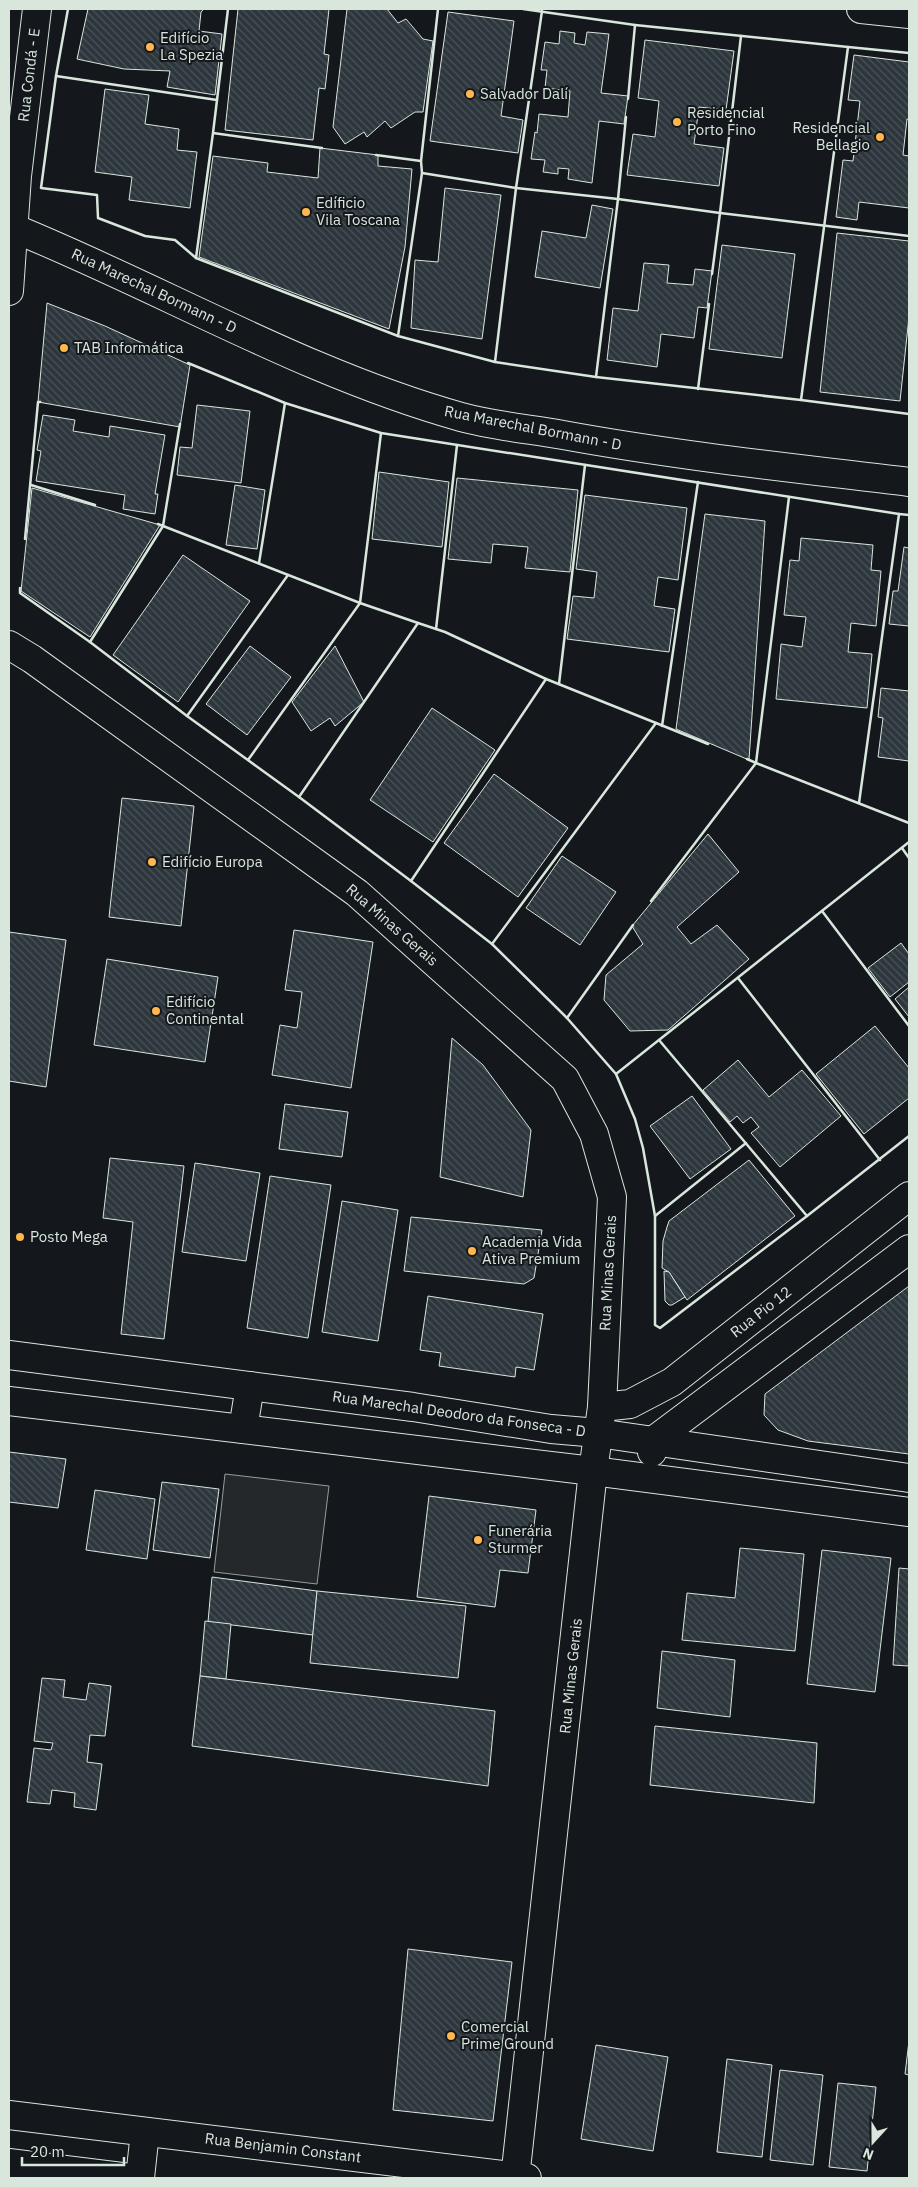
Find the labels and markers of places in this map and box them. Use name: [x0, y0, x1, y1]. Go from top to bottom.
place label: Edifício La Spezia: [160, 28, 223, 64]
marker: Edifício La Spezia: [144, 41, 156, 53]
place label: Salvador Dalí: [480, 84, 568, 103]
marker: Salvador Dalí: [464, 88, 476, 100]
place label: Residencial Porto Fino: [687, 103, 765, 139]
marker: Residencial Porto Fino: [671, 116, 683, 128]
place label: Residencial Bellagio: [792, 118, 870, 154]
marker: Residencial Bellagio: [874, 131, 886, 143]
place label: Edíficio Vila Toscana: [316, 193, 400, 229]
marker: Edíficio Vila Toscana: [300, 206, 312, 218]
place label: TAB Informática: [74, 338, 183, 357]
marker: TAB Informática: [58, 342, 70, 354]
place label: Edifício Europa: [162, 852, 263, 871]
marker: Edifício Europa: [146, 856, 158, 868]
place label: Edifício Continental: [166, 992, 244, 1028]
marker: Edifício Continental: [150, 1005, 162, 1017]
place label: Posto Mega: [30, 1227, 108, 1246]
marker: Posto Mega: [14, 1231, 26, 1243]
place label: Academia Vida Ativa Premium: [482, 1232, 582, 1268]
marker: Academia Vida Ativa Premium: [466, 1245, 478, 1257]
place label: Funerária Sturmer: [488, 1521, 552, 1557]
marker: Funerária Sturmer: [472, 1534, 484, 1546]
place label: Comercial Prime Ground: [461, 2017, 554, 2053]
marker: Comercial Prime Ground: [445, 2030, 457, 2042]

